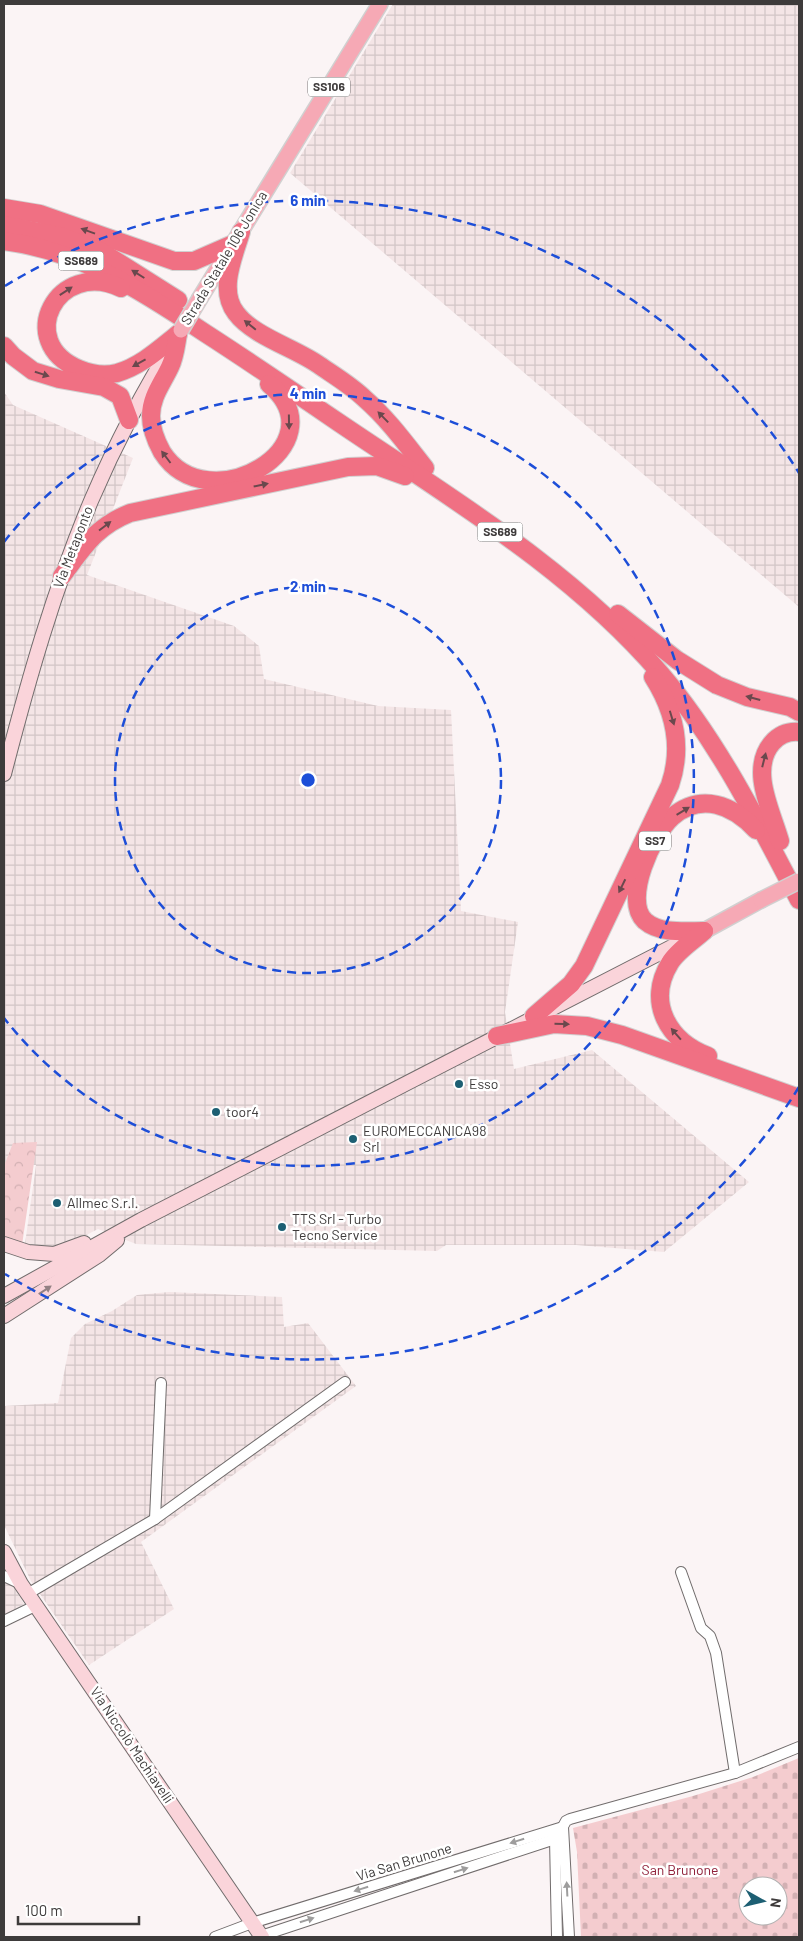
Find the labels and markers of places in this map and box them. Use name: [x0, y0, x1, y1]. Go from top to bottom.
centre of rings: [299, 771, 317, 789]
place label: Esso: [469, 1075, 498, 1092]
marker: Esso: [453, 1078, 465, 1090]
place label: toor4: [226, 1103, 259, 1120]
marker: toor4: [210, 1106, 222, 1118]
place label: EUROMECCANICA98 Srl: [363, 1122, 486, 1155]
marker: EUROMECCANICA98 Srl: [347, 1133, 359, 1145]
place label: Allmec S.r.l.: [67, 1194, 138, 1211]
marker: Allmec S.r.l.: [51, 1197, 63, 1209]
place label: TTS Srl - Turbo Tecno Service: [292, 1210, 382, 1243]
marker: TTS Srl - Turbo Tecno Service: [276, 1221, 288, 1233]

